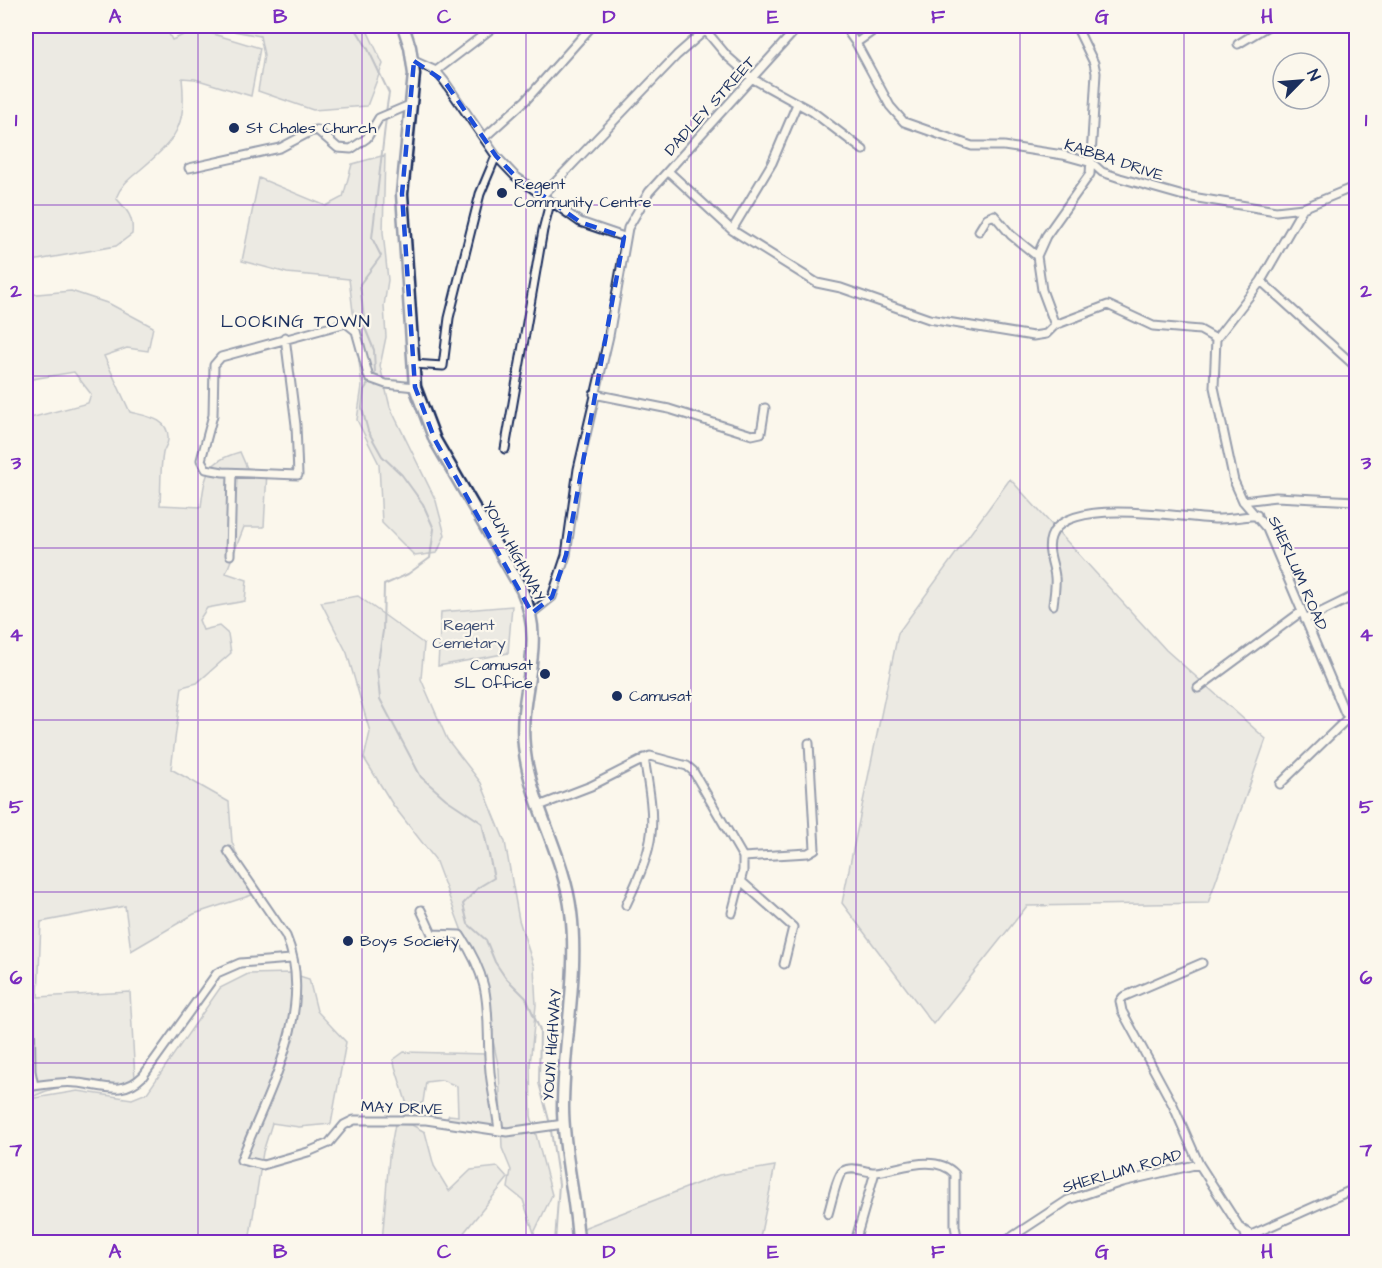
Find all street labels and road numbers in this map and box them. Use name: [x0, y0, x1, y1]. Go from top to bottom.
street label: DADLEY STREET: [659, 51, 761, 161]
street label: KABBA DRIVE: [1062, 134, 1167, 187]
street label: YOUYI HIGHWAY: [477, 497, 551, 606]
street label: SHERLUM ROAD: [1263, 512, 1333, 634]
street label: YOUYI HIGHWAY: [537, 988, 567, 1102]
street label: MAY DRIVE: [361, 1096, 444, 1120]
street label: SHERLUM ROAD: [1060, 1143, 1184, 1199]

